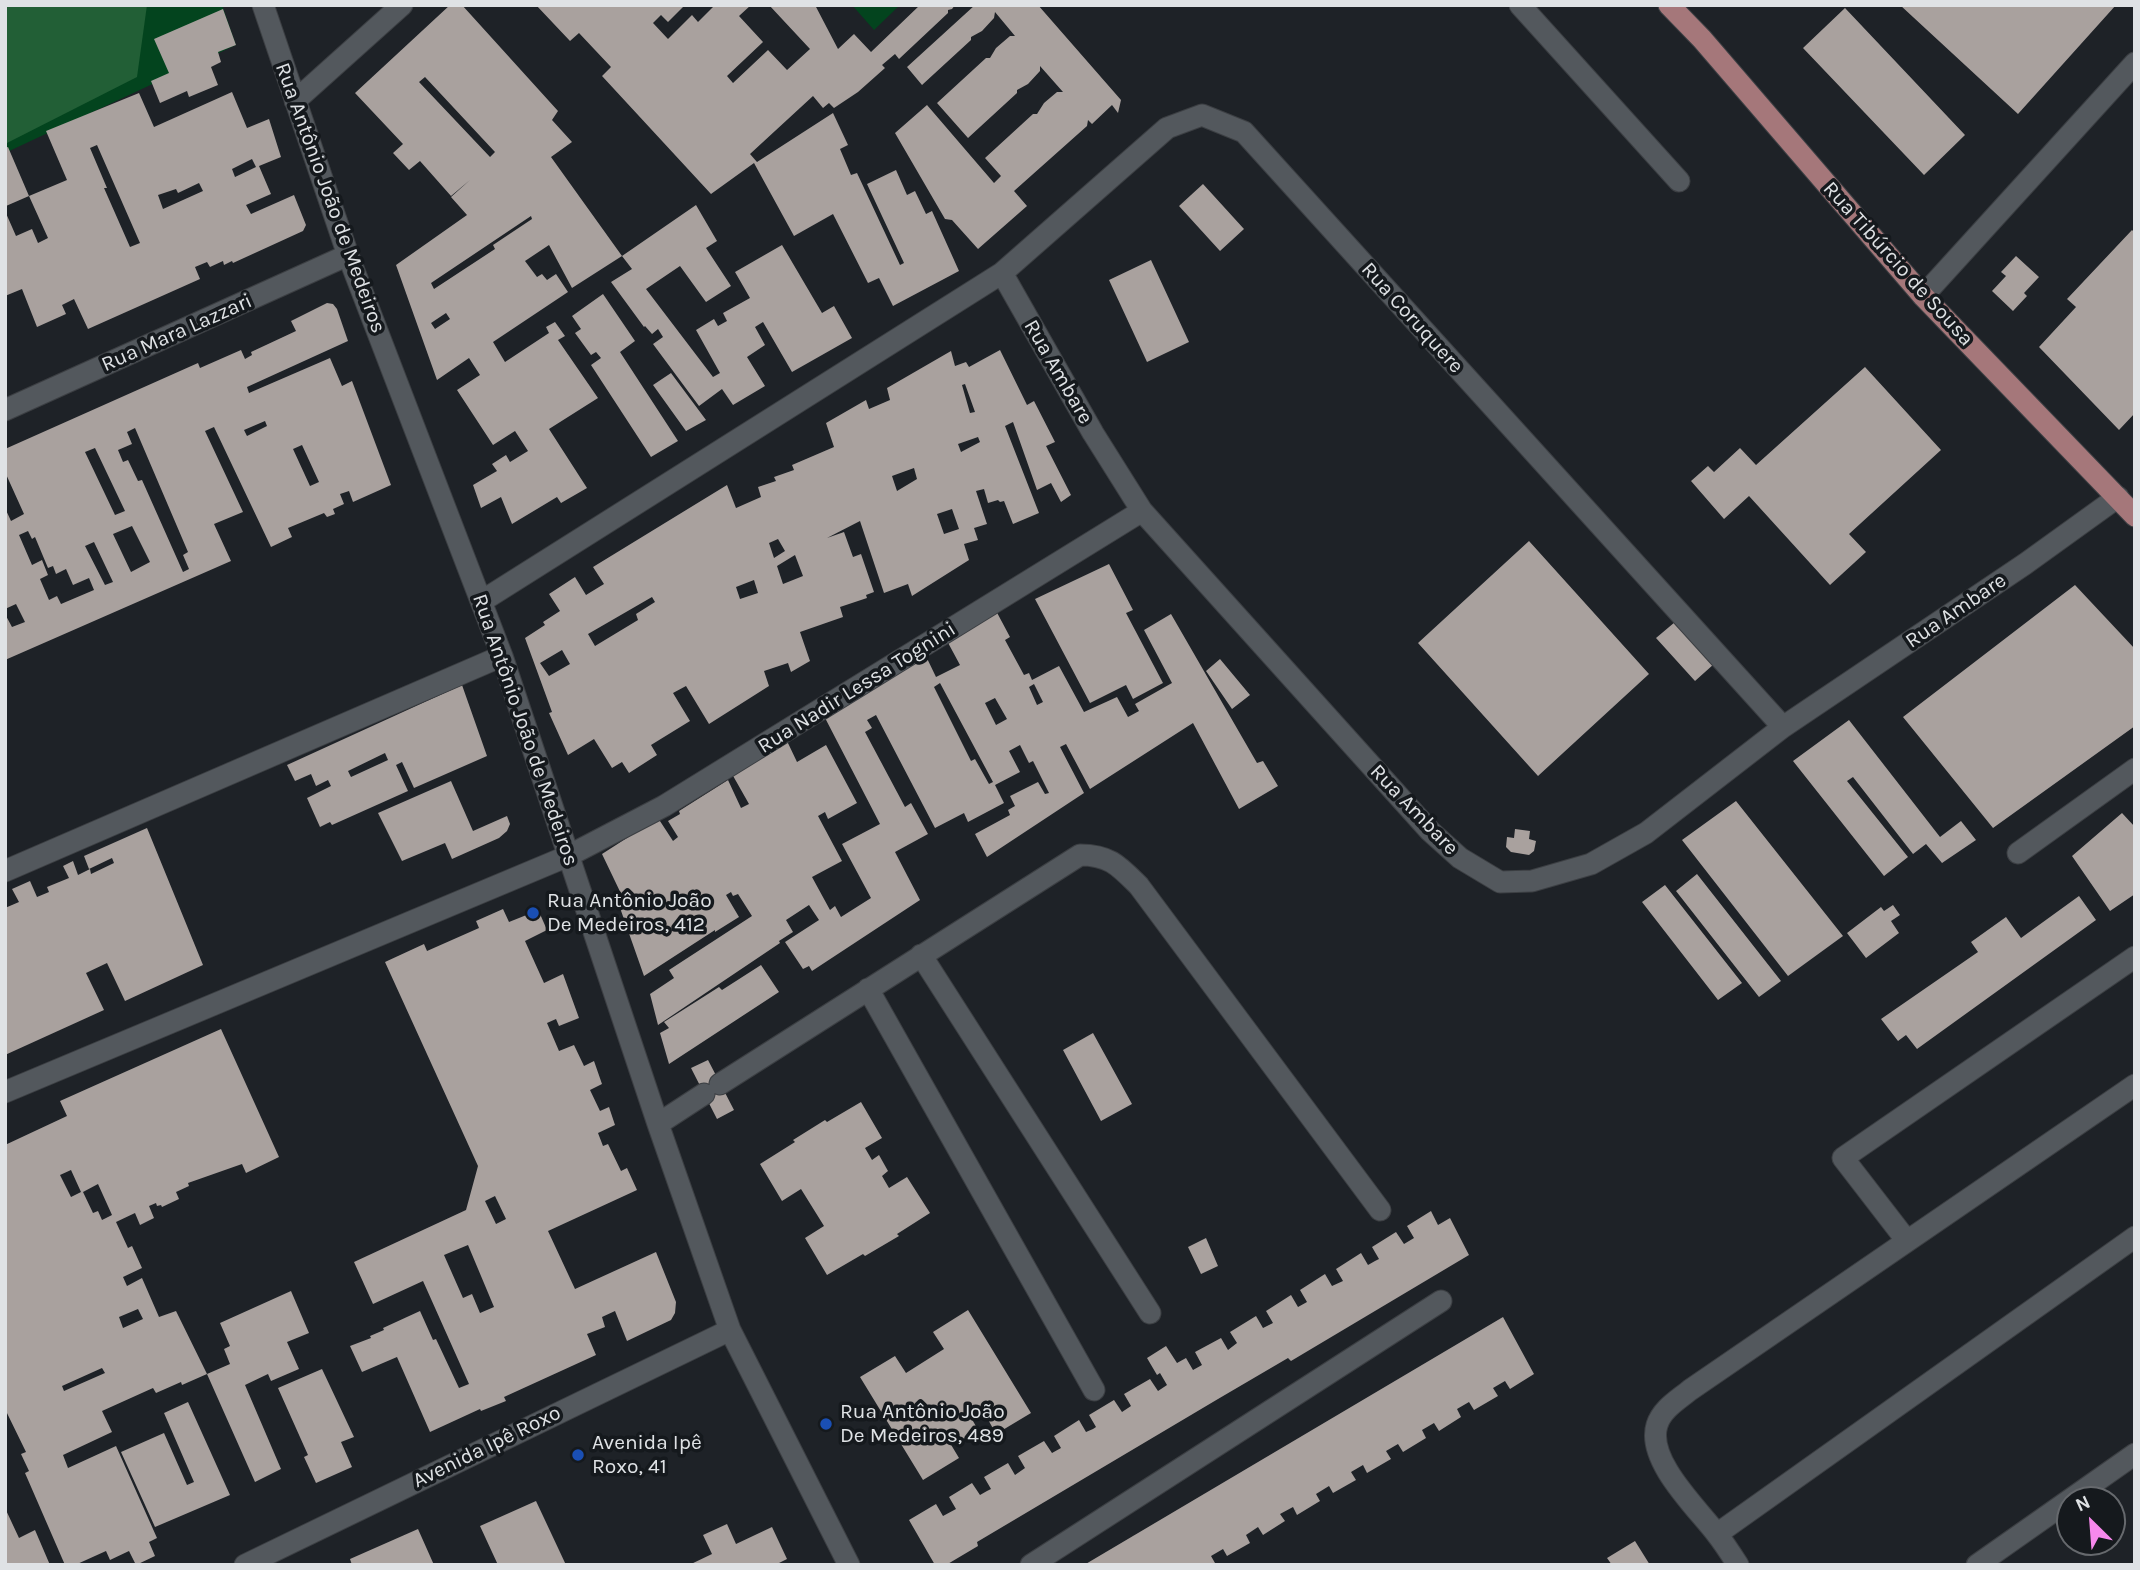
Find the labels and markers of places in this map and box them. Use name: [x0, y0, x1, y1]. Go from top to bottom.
place label: Rua Antônio João De Medeiros, 412: [547, 888, 712, 938]
marker: Rua Antônio João De Medeiros, 412: [525, 905, 541, 921]
place label: Rua Antônio João De Medeiros, 489: [840, 1399, 1005, 1449]
marker: Rua Antônio João De Medeiros, 489: [818, 1416, 834, 1432]
place label: Avenida Ipê Roxo, 41: [592, 1430, 702, 1480]
marker: Avenida Ipê Roxo, 41: [570, 1447, 586, 1463]

